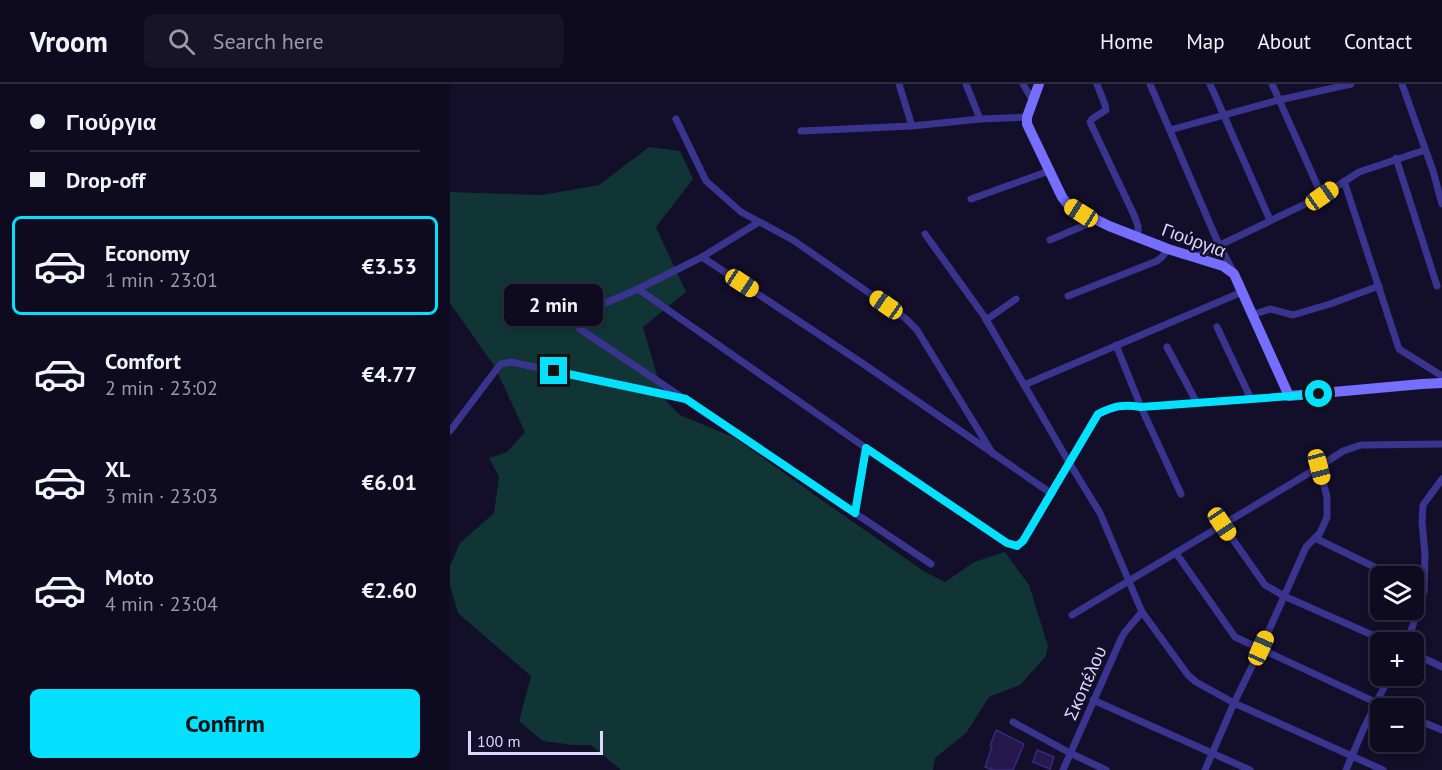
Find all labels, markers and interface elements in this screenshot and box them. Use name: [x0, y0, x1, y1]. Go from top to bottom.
search box: [144, 14, 564, 68]
text: Vroom: [30, 23, 108, 60]
icon: search: [165, 25, 198, 58]
text: Search here: [213, 27, 324, 55]
text: Home: [1100, 28, 1153, 55]
text: Map: [1186, 28, 1225, 55]
text: About: [1258, 28, 1311, 55]
text: Contact: [1344, 28, 1412, 55]
text: Γιούργια: [66, 108, 156, 136]
text: Drop-off: [66, 166, 145, 194]
car: [1302, 178, 1342, 214]
car: [1061, 196, 1101, 230]
street label: Γιούργια: [1159, 218, 1229, 262]
icon: car: [33, 239, 87, 293]
text: Economy: [105, 239, 189, 267]
text: €3.53: [362, 252, 417, 280]
car: [722, 266, 762, 300]
text: 1 min · 23:01: [105, 267, 218, 293]
callout: 2 min: [504, 284, 604, 326]
car: [866, 287, 906, 323]
text: 2 min: [529, 292, 578, 318]
icon: car: [33, 347, 87, 401]
text: Comfort: [105, 347, 181, 375]
route end: [540, 357, 567, 384]
text: €4.77: [362, 360, 417, 388]
text: 2 min · 23:02: [105, 375, 218, 401]
route start: [1305, 380, 1332, 407]
car: [1306, 447, 1332, 487]
icon: car: [33, 455, 87, 509]
text: XL: [105, 455, 130, 483]
text: €6.01: [362, 468, 417, 496]
text: 3 min · 23:03: [105, 483, 218, 509]
car: [1204, 504, 1240, 544]
icon: car: [33, 563, 87, 617]
text: Moto: [105, 563, 154, 591]
map controls: [1370, 566, 1424, 752]
button: layers: [1370, 566, 1424, 620]
text: €2.60: [362, 576, 417, 604]
text: 4 min · 23:04: [105, 591, 218, 617]
car: [1245, 628, 1277, 668]
button: +: [1370, 632, 1424, 686]
street label: Σκοπέλου: [1059, 642, 1111, 724]
button: Confirm: [30, 689, 420, 758]
button: −: [1370, 698, 1424, 752]
scale bar: [468, 728, 603, 756]
text: 100 m: [477, 731, 520, 751]

